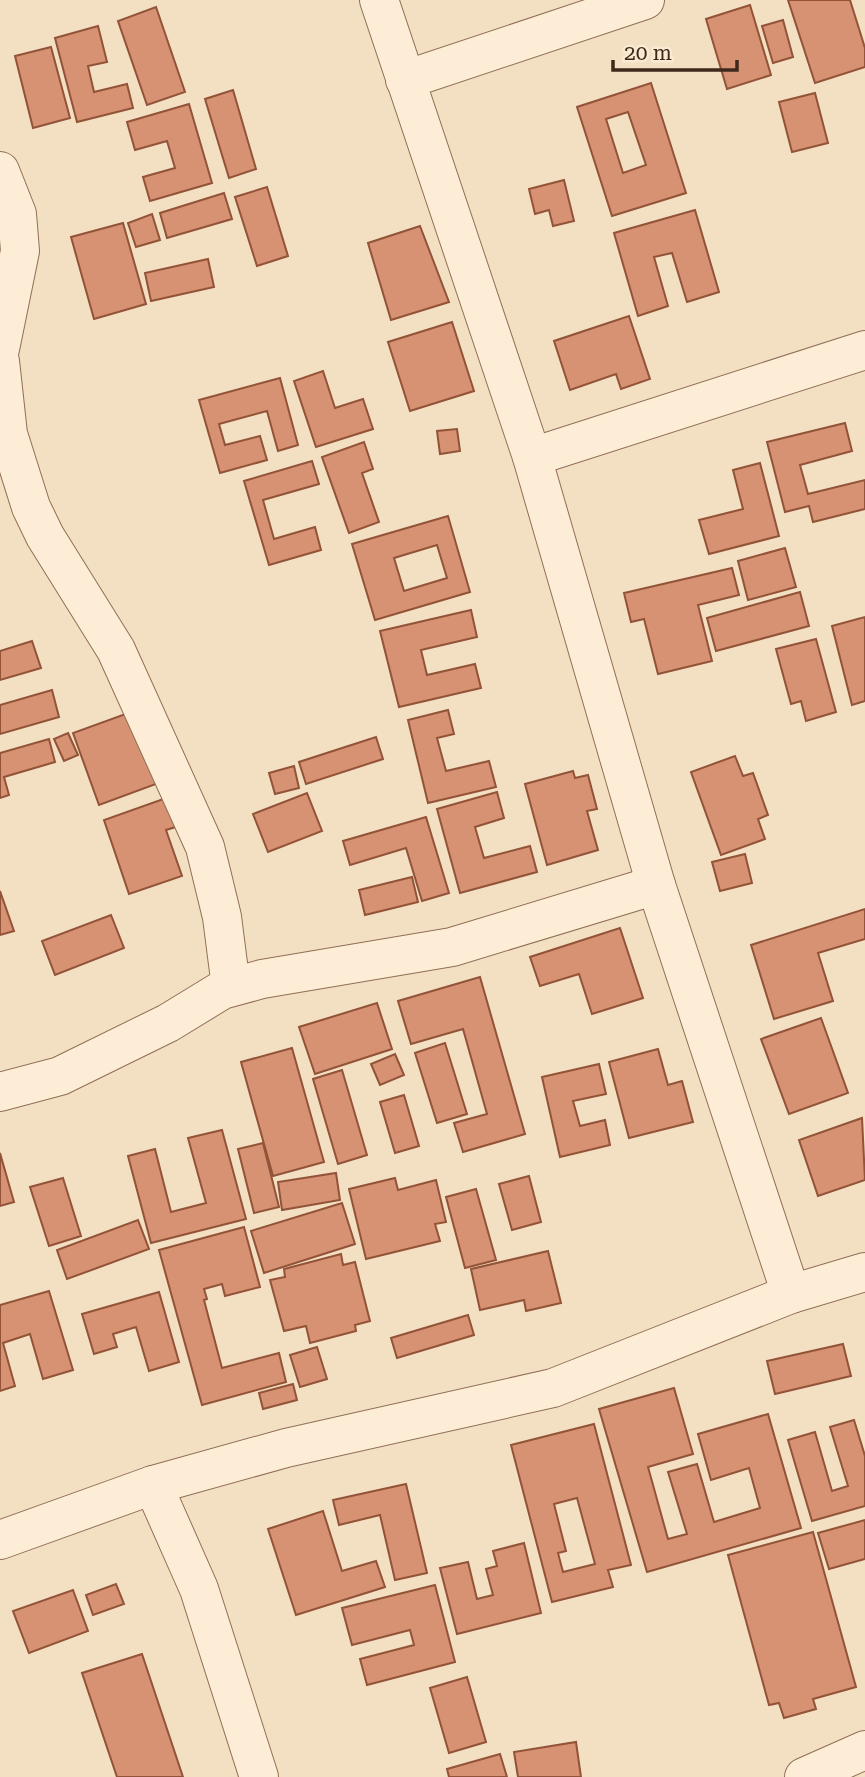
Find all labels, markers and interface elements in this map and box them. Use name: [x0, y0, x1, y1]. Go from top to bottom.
scale bar: [613, 28, 737, 72]
text: 20 m: [624, 41, 672, 65]

